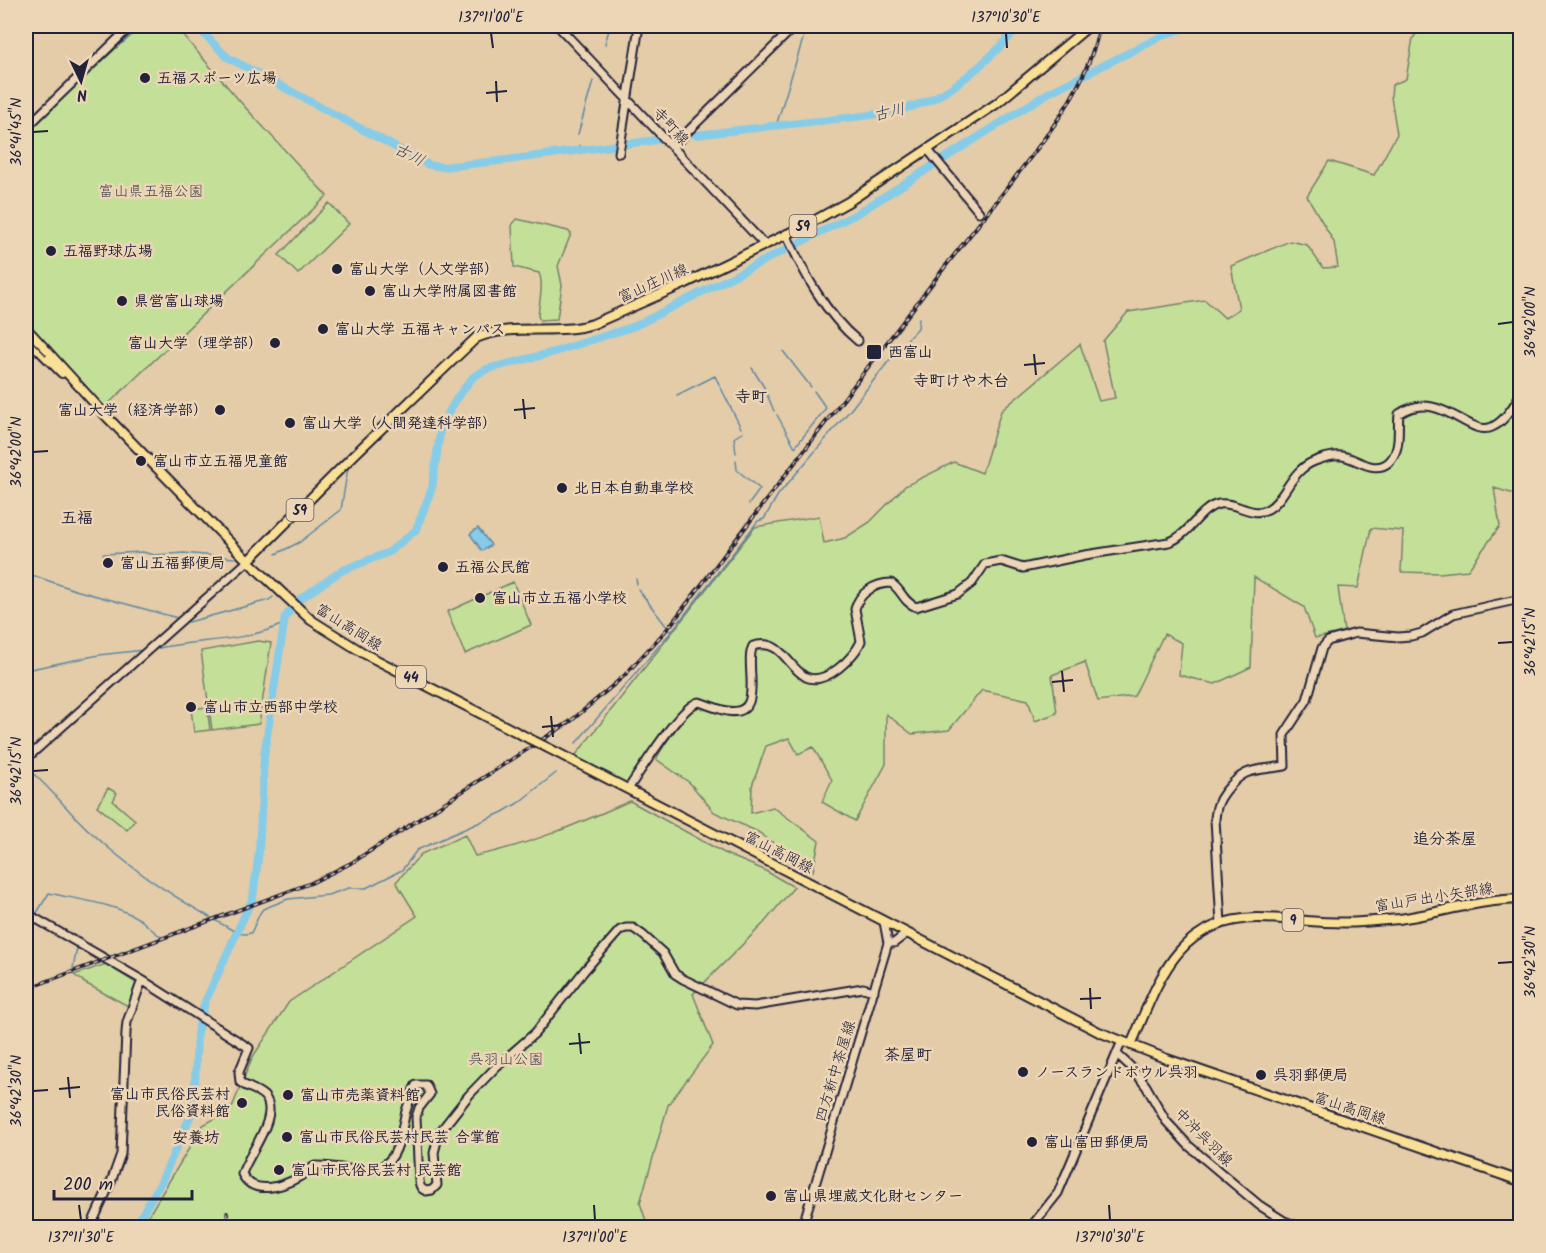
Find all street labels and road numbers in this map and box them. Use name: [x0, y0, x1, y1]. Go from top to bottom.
street label: 寺町線: [646, 102, 694, 151]
road number: 59: [790, 215, 816, 237]
street label: 富山庄川線: [614, 258, 693, 310]
road number: 59: [286, 499, 314, 521]
street label: 富山高岡線: [310, 598, 387, 658]
road number: 44: [396, 666, 426, 688]
street label: 富山高岡線: [740, 825, 817, 881]
street label: 富山戸出小矢部線: [1373, 877, 1495, 919]
road number: 9: [1282, 909, 1304, 931]
street label: 四方新中茶屋線: [809, 1018, 863, 1125]
street label: 富山高岡線: [1310, 1086, 1389, 1132]
street label: 中沖呉羽線: [1168, 1103, 1238, 1173]

